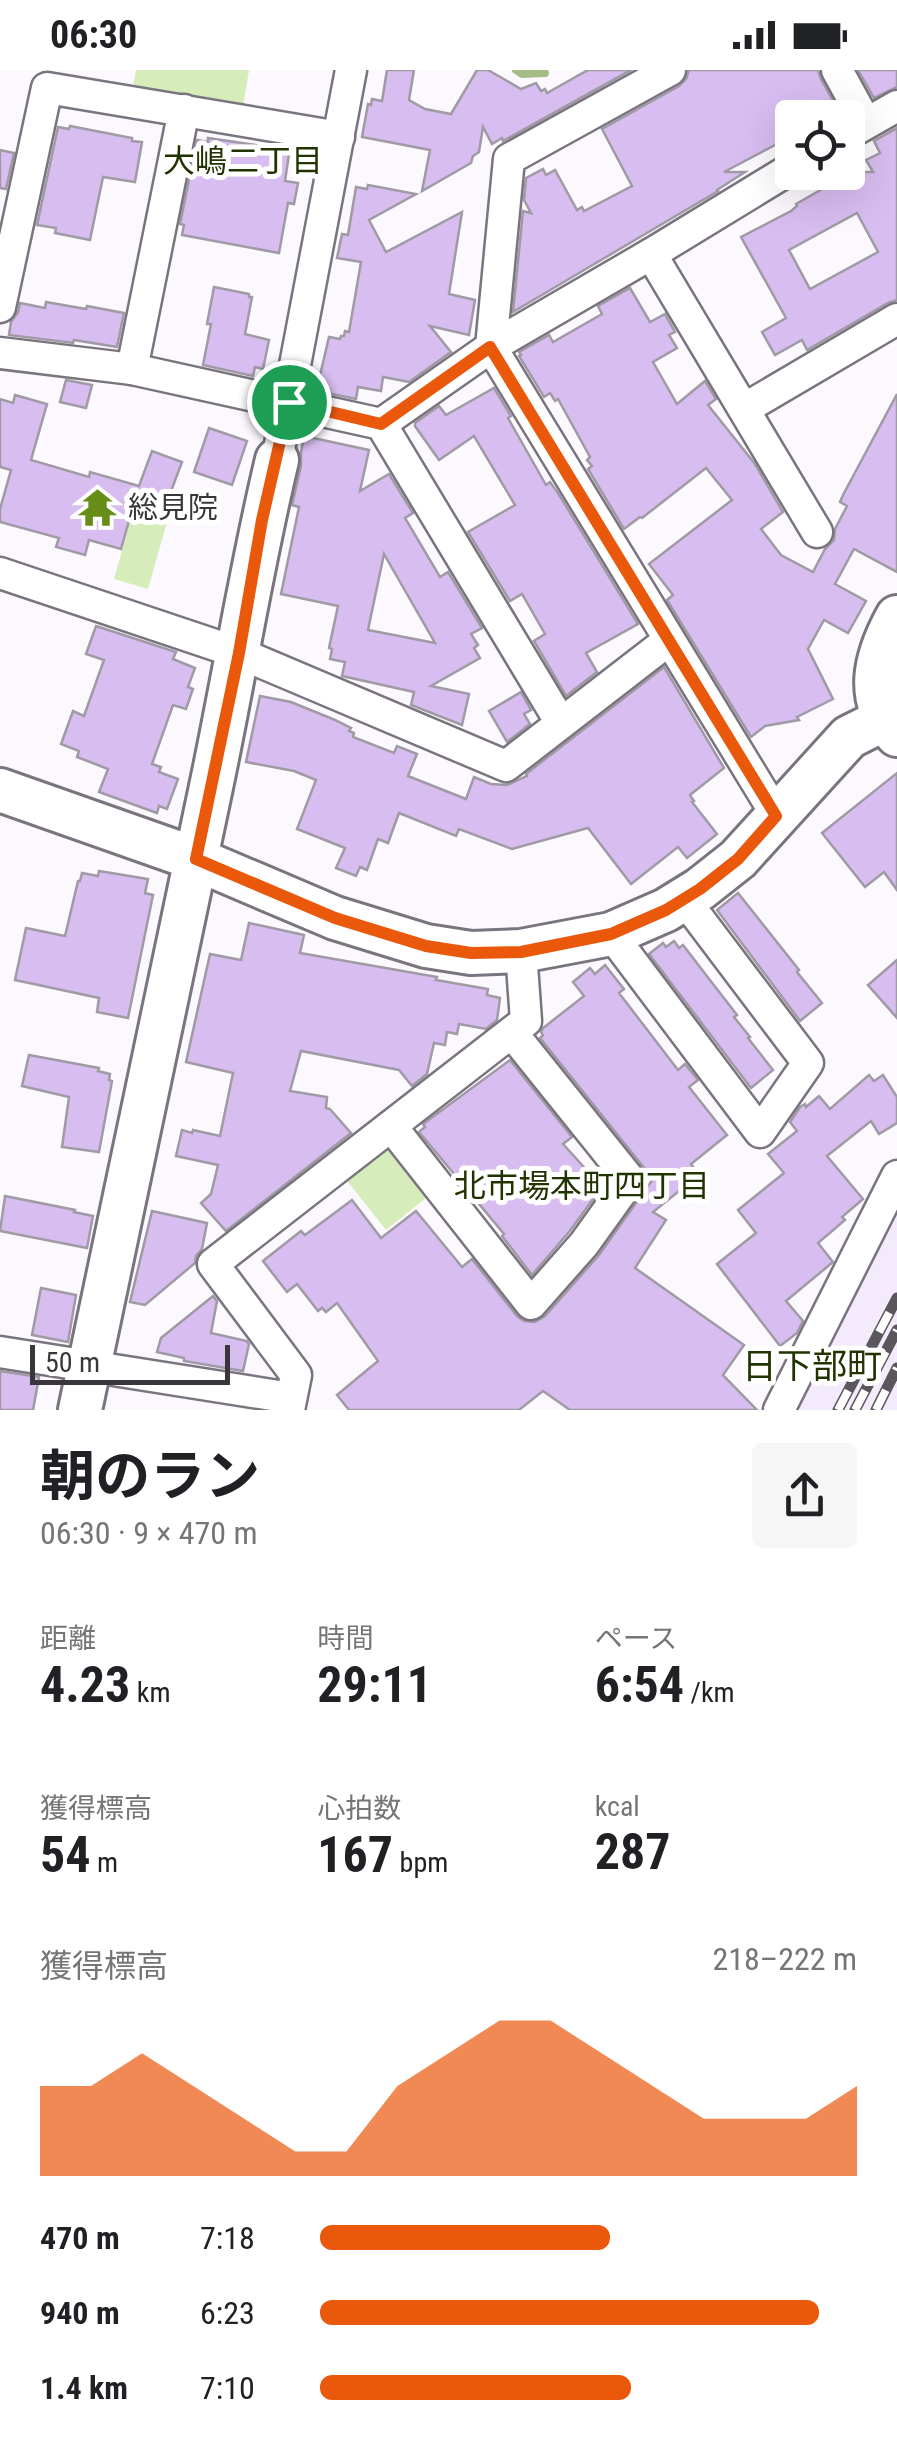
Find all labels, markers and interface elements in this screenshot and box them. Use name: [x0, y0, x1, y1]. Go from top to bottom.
text: 06:30: [50, 13, 137, 57]
map controls: [775, 100, 865, 190]
button: locate: [775, 100, 865, 190]
district label: 大嶋二丁目: [163, 142, 323, 180]
pin: [247, 360, 332, 445]
icon: arrive: [262, 375, 317, 430]
temple icon: 総見院: [77, 487, 119, 529]
place label: 総見院: [128, 490, 218, 525]
district label: 北市場本町四丁目: [454, 1167, 710, 1205]
scale bar: [30, 1340, 230, 1384]
text: 50 m: [45, 1346, 100, 1379]
district label: 日下部町: [742, 1346, 882, 1387]
button: share: [752, 1443, 857, 1548]
text: 朝のラン: [40, 1444, 260, 1508]
text: 06:30 · 9 × 470 m: [40, 1514, 258, 1552]
text: 距離: [40, 1622, 96, 1655]
text: 時間: [317, 1622, 373, 1655]
text: ペース: [595, 1622, 677, 1655]
text: 4.23: [40, 1656, 130, 1714]
text: 29:11: [317, 1656, 432, 1714]
text: 6:54: [595, 1656, 684, 1714]
text: km: [130, 1676, 170, 1709]
text: /km: [684, 1676, 735, 1709]
text: kcal: [595, 1790, 640, 1823]
text: 獲得標高: [40, 1792, 152, 1825]
text: 心拍数: [317, 1792, 401, 1825]
text: 287: [595, 1823, 670, 1881]
text: 54: [40, 1826, 91, 1884]
text: 167: [317, 1826, 393, 1884]
text: m: [91, 1846, 118, 1879]
text: bpm: [393, 1846, 448, 1879]
text: 218–222 m: [712, 1940, 857, 1978]
text: 獲得標高: [40, 1947, 168, 1985]
text: 470 m: [40, 2219, 120, 2257]
text: 7:18: [200, 2219, 255, 2257]
text: 940 m: [40, 2294, 120, 2332]
text: 6:23: [200, 2294, 255, 2332]
text: 1.4 km: [40, 2369, 128, 2407]
text: 7:10: [200, 2369, 255, 2407]

